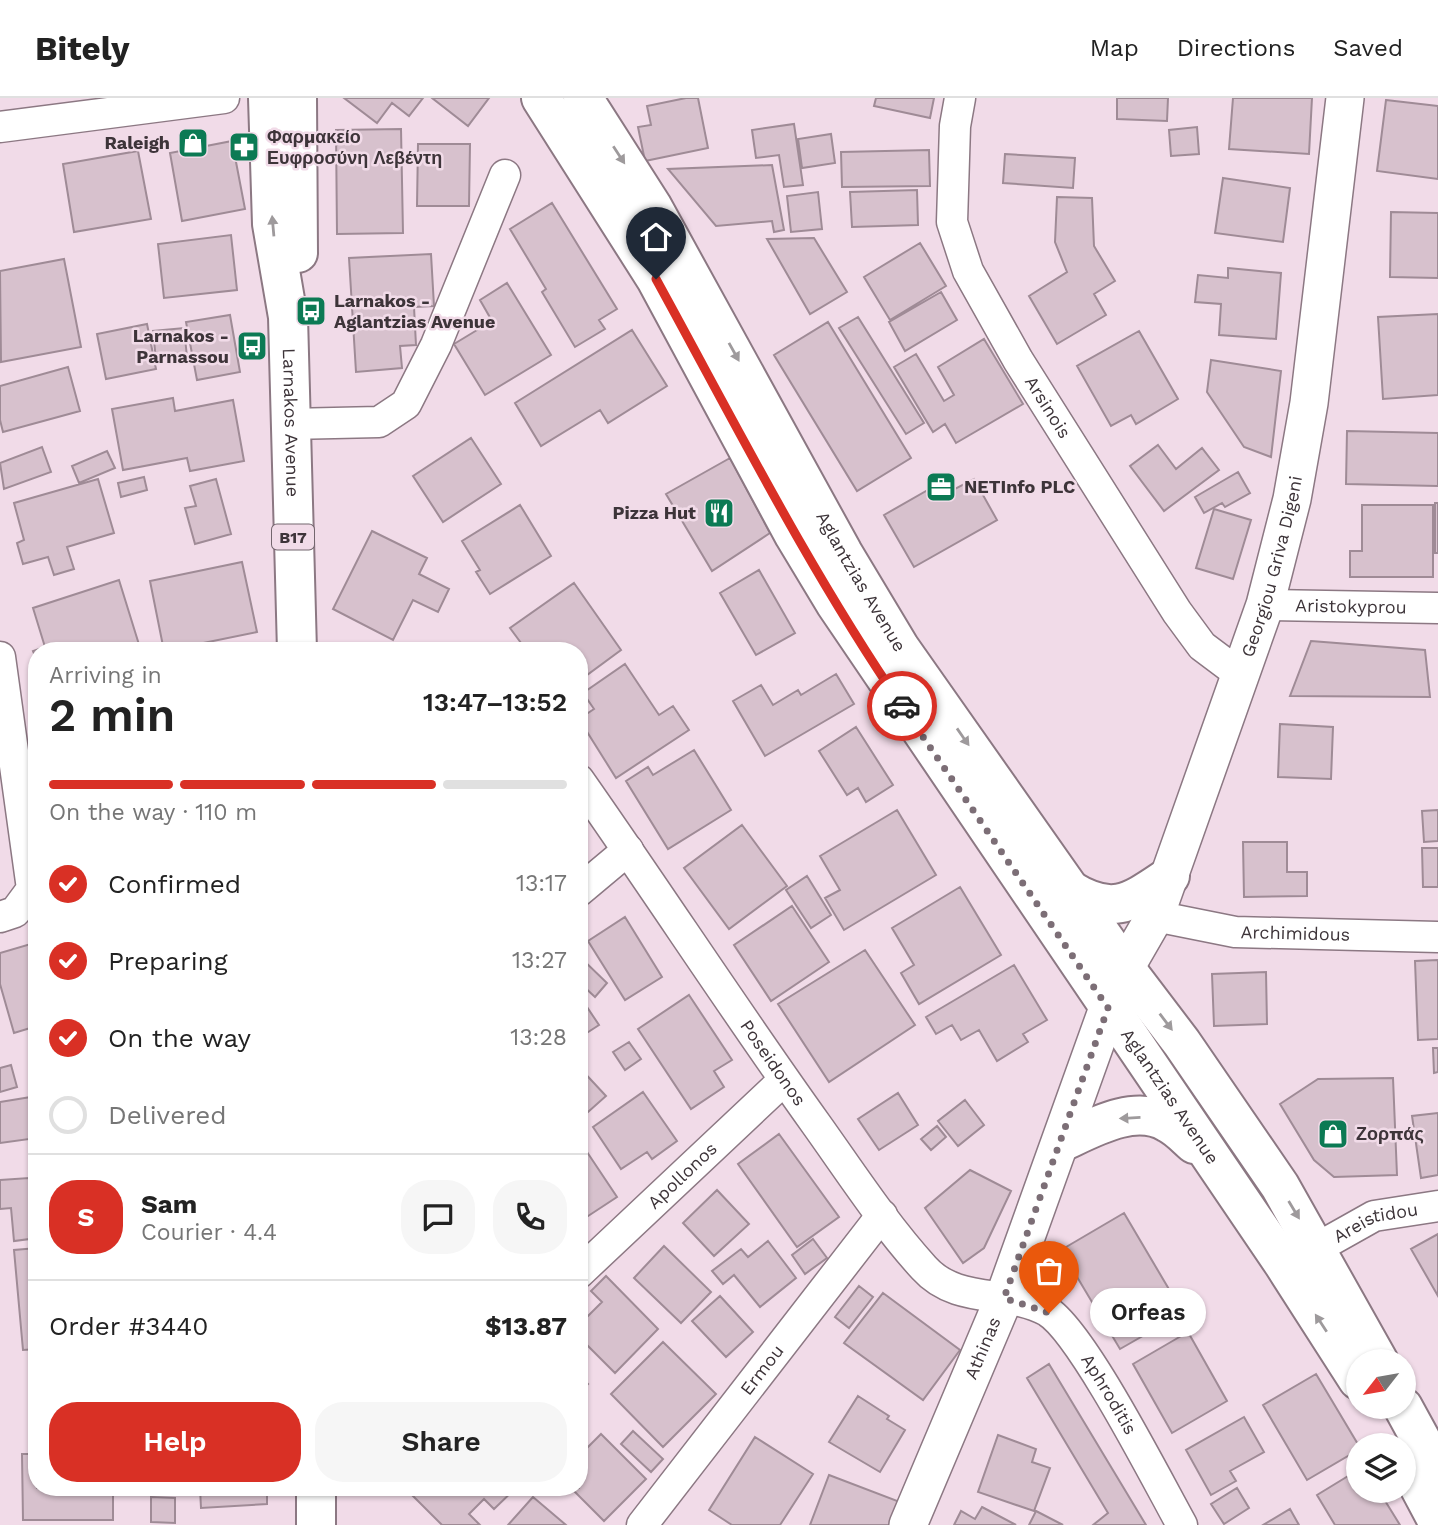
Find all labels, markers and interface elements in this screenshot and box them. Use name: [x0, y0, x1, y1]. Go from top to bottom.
text: Bitely: [35, 29, 130, 68]
text: Map: [1090, 34, 1139, 62]
text: Directions: [1177, 34, 1295, 62]
text: Saved: [1333, 34, 1403, 62]
shop icon: Raleigh: [176, 126, 210, 160]
place label: Φαρμακείο Ευφροσύνη Λεβέντη: [267, 126, 442, 168]
pharmacy icon: Φαρμακείο Ευφροσύνη Λεβέντη: [227, 130, 261, 164]
place label: Raleigh: [104, 132, 170, 153]
one-way arrow: [613, 146, 626, 165]
pin: [626, 207, 686, 279]
one-way arrow: [267, 215, 278, 237]
icon: home: [637, 218, 675, 256]
place label: Larnakos - Aglantzias Avenue: [334, 290, 495, 332]
bus stop icon: Larnakos - Aglantzias Avenue: [294, 294, 328, 328]
place label: Larnakos - Parnassou: [133, 325, 229, 367]
bus stop icon: Larnakos - Parnassou: [235, 329, 269, 363]
one-way arrow: [728, 342, 740, 361]
street label: Larnakos Avenue: [279, 348, 304, 497]
street label: Arsinois: [1021, 372, 1076, 442]
office icon: NETInfo PLC: [924, 470, 958, 504]
street label: Georgiou Griva Digeni: [1236, 474, 1306, 660]
place label: NETInfo PLC: [964, 476, 1075, 497]
restaurant icon: Pizza Hut: [702, 496, 736, 530]
place label: Pizza Hut: [612, 502, 696, 523]
street label: Aglantzias Avenue: [812, 508, 911, 655]
road number: B17: [272, 524, 314, 550]
street label: Aristokyprou: [1295, 595, 1407, 617]
text: Arriving in: [49, 662, 162, 689]
courier: [867, 671, 937, 741]
text: 13:47–13:52: [423, 687, 567, 717]
icon: car: [883, 687, 921, 725]
text: 2 min: [49, 688, 175, 742]
one-way arrow: [956, 728, 970, 746]
text: On the way · 110 m: [49, 799, 257, 826]
icon: check: [49, 865, 87, 903]
text: Confirmed: [108, 869, 241, 899]
text: 13:17: [516, 870, 567, 897]
street label: Archimidous: [1240, 921, 1350, 945]
icon: check: [49, 942, 87, 980]
text: Preparing: [108, 946, 228, 976]
text: 13:27: [512, 947, 567, 974]
one-way arrow: [1159, 1013, 1173, 1031]
street label: Poseidonos: [736, 1016, 811, 1110]
icon: check: [49, 1019, 87, 1057]
text: On the way: [108, 1023, 251, 1053]
text: 13:28: [510, 1024, 567, 1051]
street label: Aglantzias Avenue: [1117, 1024, 1224, 1168]
text: Delivered: [108, 1100, 227, 1130]
one-way arrow: [1119, 1113, 1141, 1124]
shop icon: Ζορπάς: [1316, 1117, 1350, 1151]
place label: Ζορπάς: [1356, 1123, 1424, 1144]
street label: Apollonos: [643, 1138, 721, 1213]
button: chat: [401, 1180, 475, 1254]
button: phone: [493, 1180, 567, 1254]
text: Sam: [141, 1189, 197, 1219]
street label: Areistidou: [1329, 1198, 1419, 1247]
one-way arrow: [1288, 1201, 1300, 1220]
text: S: [78, 1202, 94, 1232]
text: Courier · 4.4: [141, 1219, 277, 1246]
pin: [1019, 1241, 1079, 1313]
icon: bag: [1030, 1252, 1068, 1290]
callout: Orfeas: [1091, 1288, 1206, 1338]
text: Orfeas: [1111, 1299, 1185, 1326]
text: Order #3440: [49, 1311, 208, 1341]
text: $13.87: [485, 1311, 567, 1341]
one-way arrow: [1315, 1313, 1328, 1332]
street label: Athinas: [960, 1314, 1005, 1382]
street label: Ermou: [736, 1340, 788, 1399]
north arrow: [1346, 1349, 1416, 1419]
map controls: [1346, 1349, 1416, 1503]
street label: Aphroditis: [1077, 1350, 1142, 1438]
button: Help: [49, 1402, 301, 1482]
button: Share: [315, 1402, 567, 1482]
button: layers: [1346, 1433, 1416, 1503]

